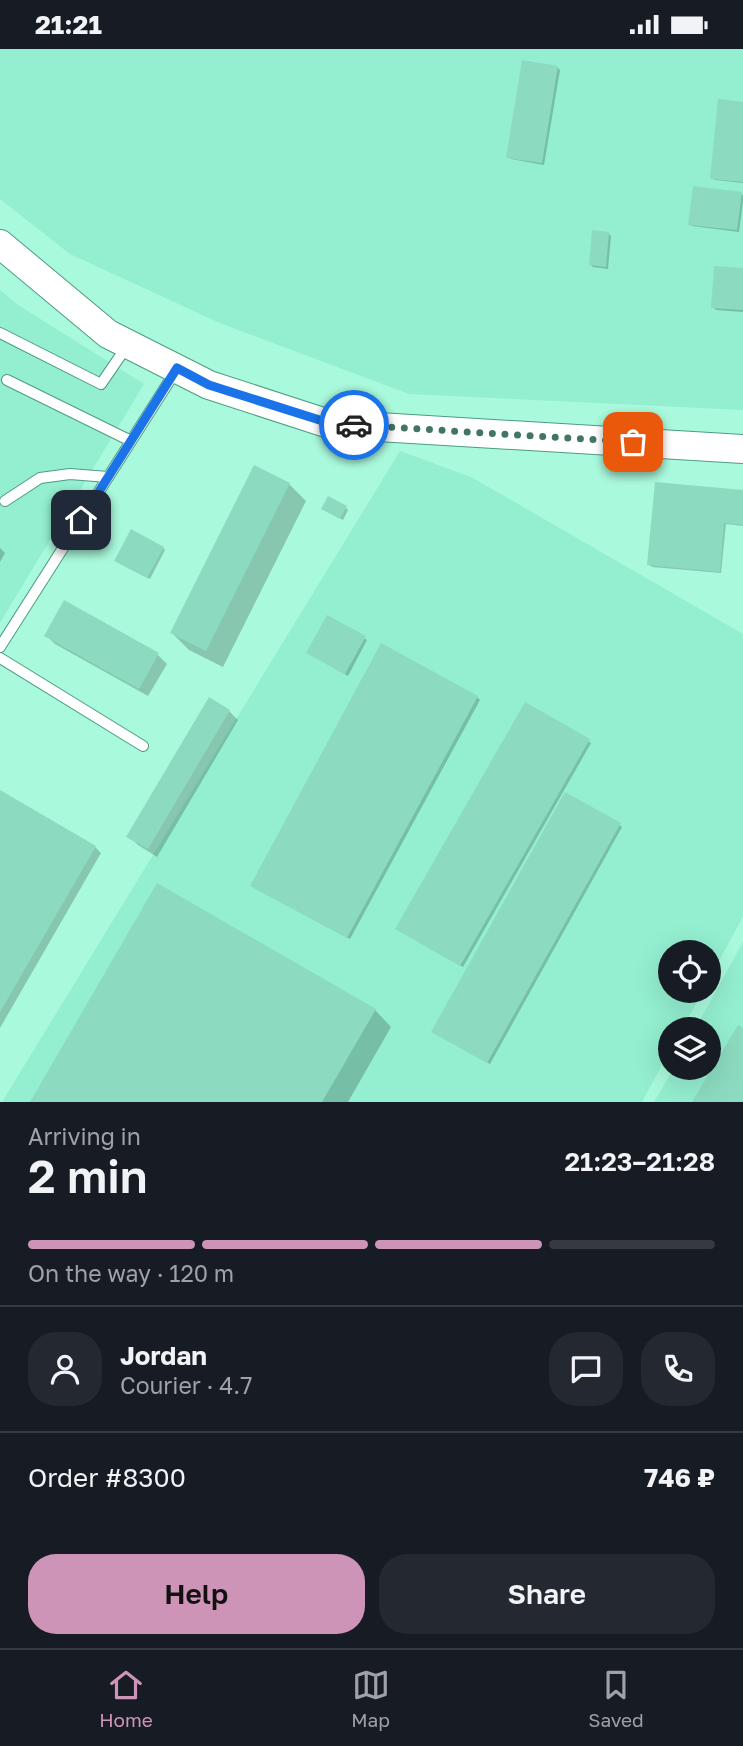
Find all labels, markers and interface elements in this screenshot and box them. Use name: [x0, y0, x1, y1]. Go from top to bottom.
text: 21:21: [35, 9, 102, 40]
courier: [319, 390, 389, 460]
icon: car: [335, 406, 373, 444]
pin: [603, 412, 663, 472]
icon: bag: [614, 423, 652, 461]
pin: [51, 490, 111, 550]
icon: home: [62, 501, 100, 539]
map controls: [658, 940, 721, 1080]
button: locate: [658, 940, 721, 1003]
button: layers: [658, 1017, 721, 1080]
text: Arriving in: [28, 1122, 141, 1150]
text: 21:23–21:28: [565, 1146, 715, 1177]
text: 2 min: [28, 1148, 148, 1203]
text: On the way · 120 m: [28, 1259, 234, 1287]
button: person: [28, 1332, 102, 1406]
button: chat: [549, 1332, 623, 1406]
button: phone: [641, 1332, 715, 1406]
text: Jordan: [120, 1340, 207, 1371]
text: Courier · 4.7: [120, 1371, 252, 1399]
text: Order #8300: [28, 1462, 186, 1493]
text: 746 ₽: [644, 1462, 715, 1493]
button: Help: [28, 1554, 365, 1634]
button: Share: [379, 1554, 715, 1634]
tab: Home: [99, 1666, 153, 1731]
tab: Map: [351, 1666, 390, 1731]
tab: Saved: [588, 1666, 644, 1731]

